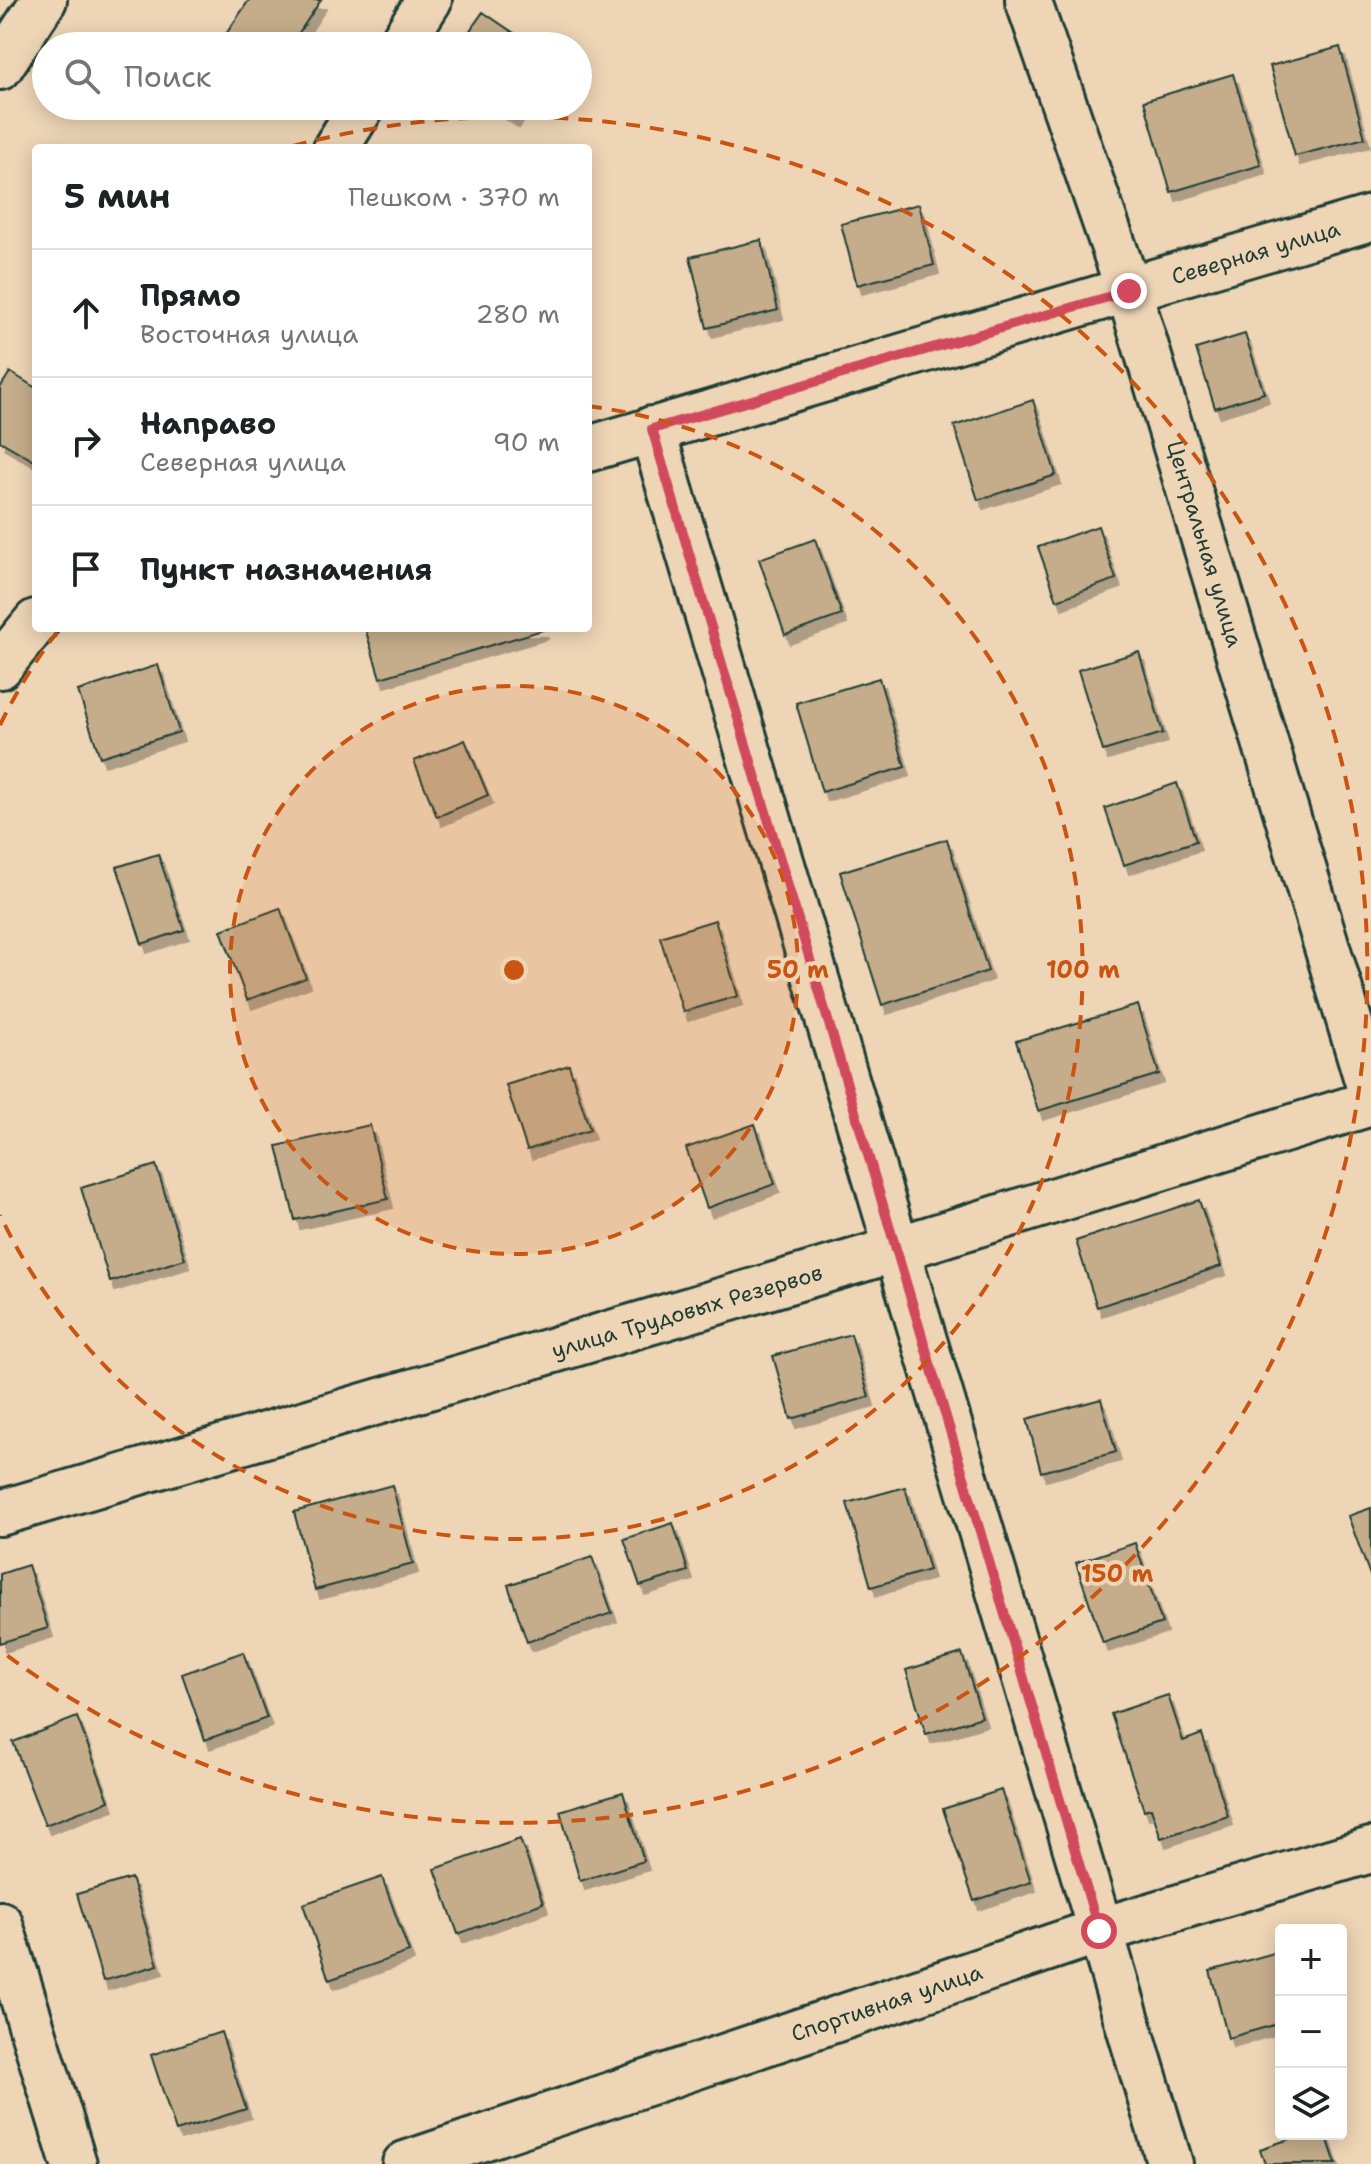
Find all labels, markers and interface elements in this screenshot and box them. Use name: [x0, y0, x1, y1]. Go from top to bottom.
search box: [32, 32, 592, 120]
icon: search: [60, 54, 104, 98]
text: Поиск: [124, 56, 212, 97]
text: 5 мин: [64, 173, 171, 219]
text: Пешком · 370 m: [348, 179, 560, 214]
street label: Северная улица: [1168, 213, 1344, 291]
route end: [1111, 273, 1147, 309]
text: Прямо: [140, 275, 241, 316]
icon: ahead: [64, 291, 108, 335]
text: 280 m: [475, 296, 560, 331]
text: Восточная улица: [140, 316, 358, 351]
text: Направо: [140, 403, 276, 444]
icon: right: [64, 419, 108, 463]
text: 90 m: [493, 424, 560, 459]
street label: Центральная улица: [1160, 437, 1250, 651]
text: Северная улица: [140, 444, 346, 479]
icon: arrive: [64, 547, 108, 591]
text: Пункт назначения: [140, 549, 432, 590]
text: 50 m: [767, 954, 829, 986]
text: 100 m: [1046, 954, 1120, 986]
centre of rings: [500, 956, 528, 984]
street label: улица Трудовых Резервов: [548, 1257, 826, 1364]
text: 150 m: [1081, 1558, 1153, 1590]
route start: [1081, 1913, 1117, 1949]
map controls: [1275, 1924, 1347, 2140]
button: +: [1275, 1924, 1347, 1996]
street label: Спортивная улица: [787, 1957, 986, 2048]
button: −: [1275, 1996, 1347, 2068]
button: layers: [1275, 2068, 1347, 2140]

